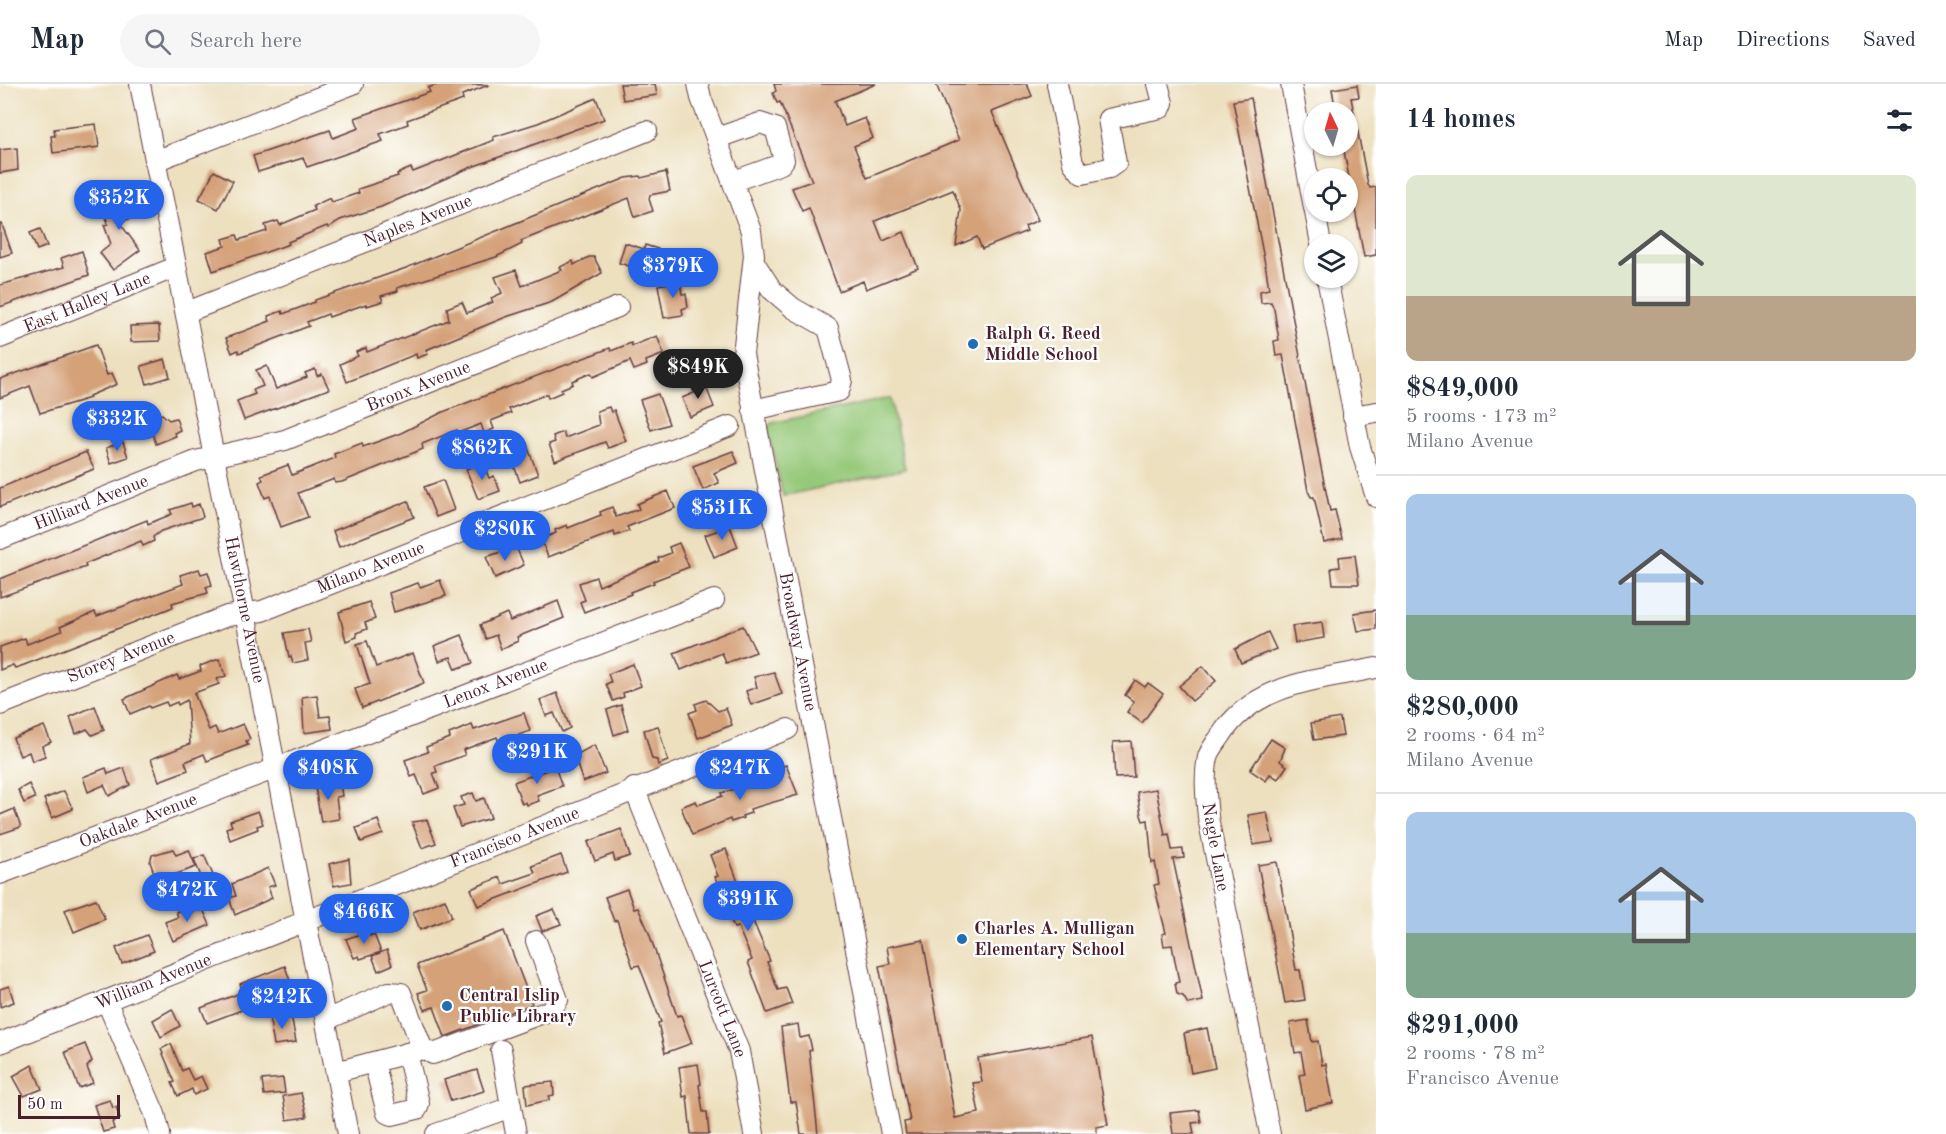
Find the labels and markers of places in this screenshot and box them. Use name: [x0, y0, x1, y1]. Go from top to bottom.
pin: $352K: [77, 180, 161, 231]
pin: $379K: [631, 248, 715, 299]
place label: Ralph G. Reed Middle School: [985, 325, 1101, 364]
marker: Ralph G. Reed Middle School: [966, 337, 980, 351]
pin: $849K: [656, 349, 740, 400]
pin: $332K: [75, 401, 159, 452]
pin: $862K: [440, 430, 524, 481]
pin: $531K: [680, 490, 764, 541]
pin: $280K: [463, 511, 547, 562]
pin: $291K: [495, 734, 579, 785]
pin: $408K: [286, 750, 370, 801]
pin: $247K: [698, 750, 782, 801]
pin: $472K: [145, 872, 229, 923]
pin: $391K: [706, 881, 790, 932]
pin: $466K: [322, 894, 406, 945]
place label: Charles A. Mulligan Elementary School: [974, 920, 1135, 959]
marker: Charles A. Mulligan Elementary School: [955, 932, 969, 946]
pin: $242K: [240, 979, 324, 1030]
place label: Central Islip Public Library: [459, 987, 576, 1026]
marker: Central Islip Public Library: [440, 999, 454, 1013]

